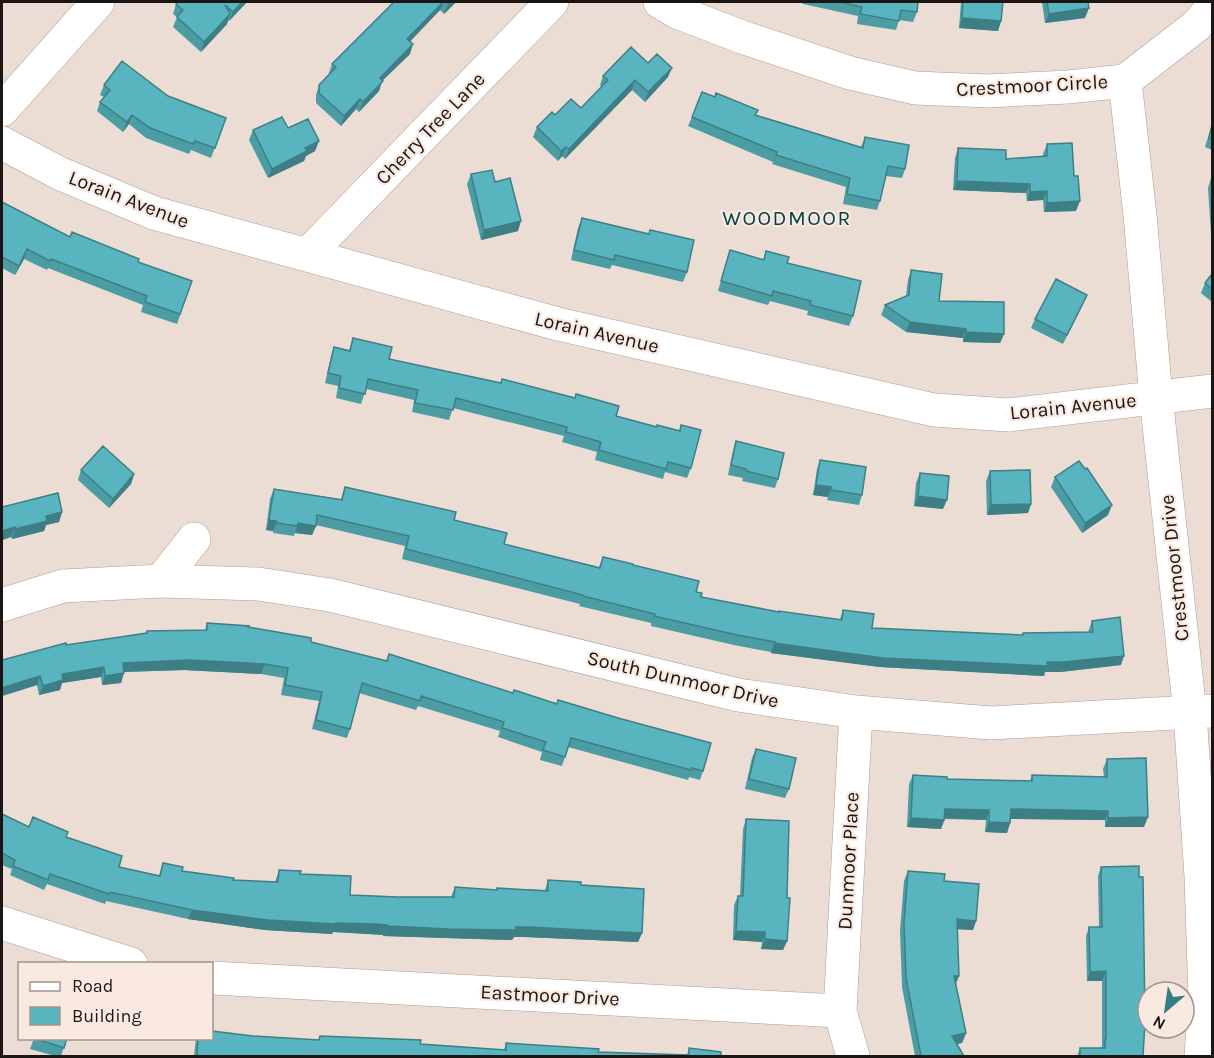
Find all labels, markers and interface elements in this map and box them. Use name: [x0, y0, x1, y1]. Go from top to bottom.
street label: Cherry Tree Lane: [371, 68, 490, 189]
street label: Crestmoor Circle: [956, 70, 1109, 101]
street label: Lorain Avenue: [65, 166, 192, 233]
district label: WOODMOOR: [722, 206, 852, 230]
street label: Lorain Avenue: [532, 307, 661, 358]
street label: Lorain Avenue: [1009, 388, 1137, 425]
street label: Crestmoor Drive: [1155, 494, 1194, 642]
street label: South Dunmoor Drive: [585, 646, 781, 713]
street label: Dunmoor Place: [833, 791, 864, 931]
legend: [18, 962, 213, 1040]
text: Road: [72, 975, 113, 997]
street label: Eastmoor Drive: [480, 980, 620, 1011]
north arrow: [1136, 980, 1196, 1040]
text: Building: [72, 1005, 142, 1027]
text: N: [1149, 1012, 1169, 1034]

